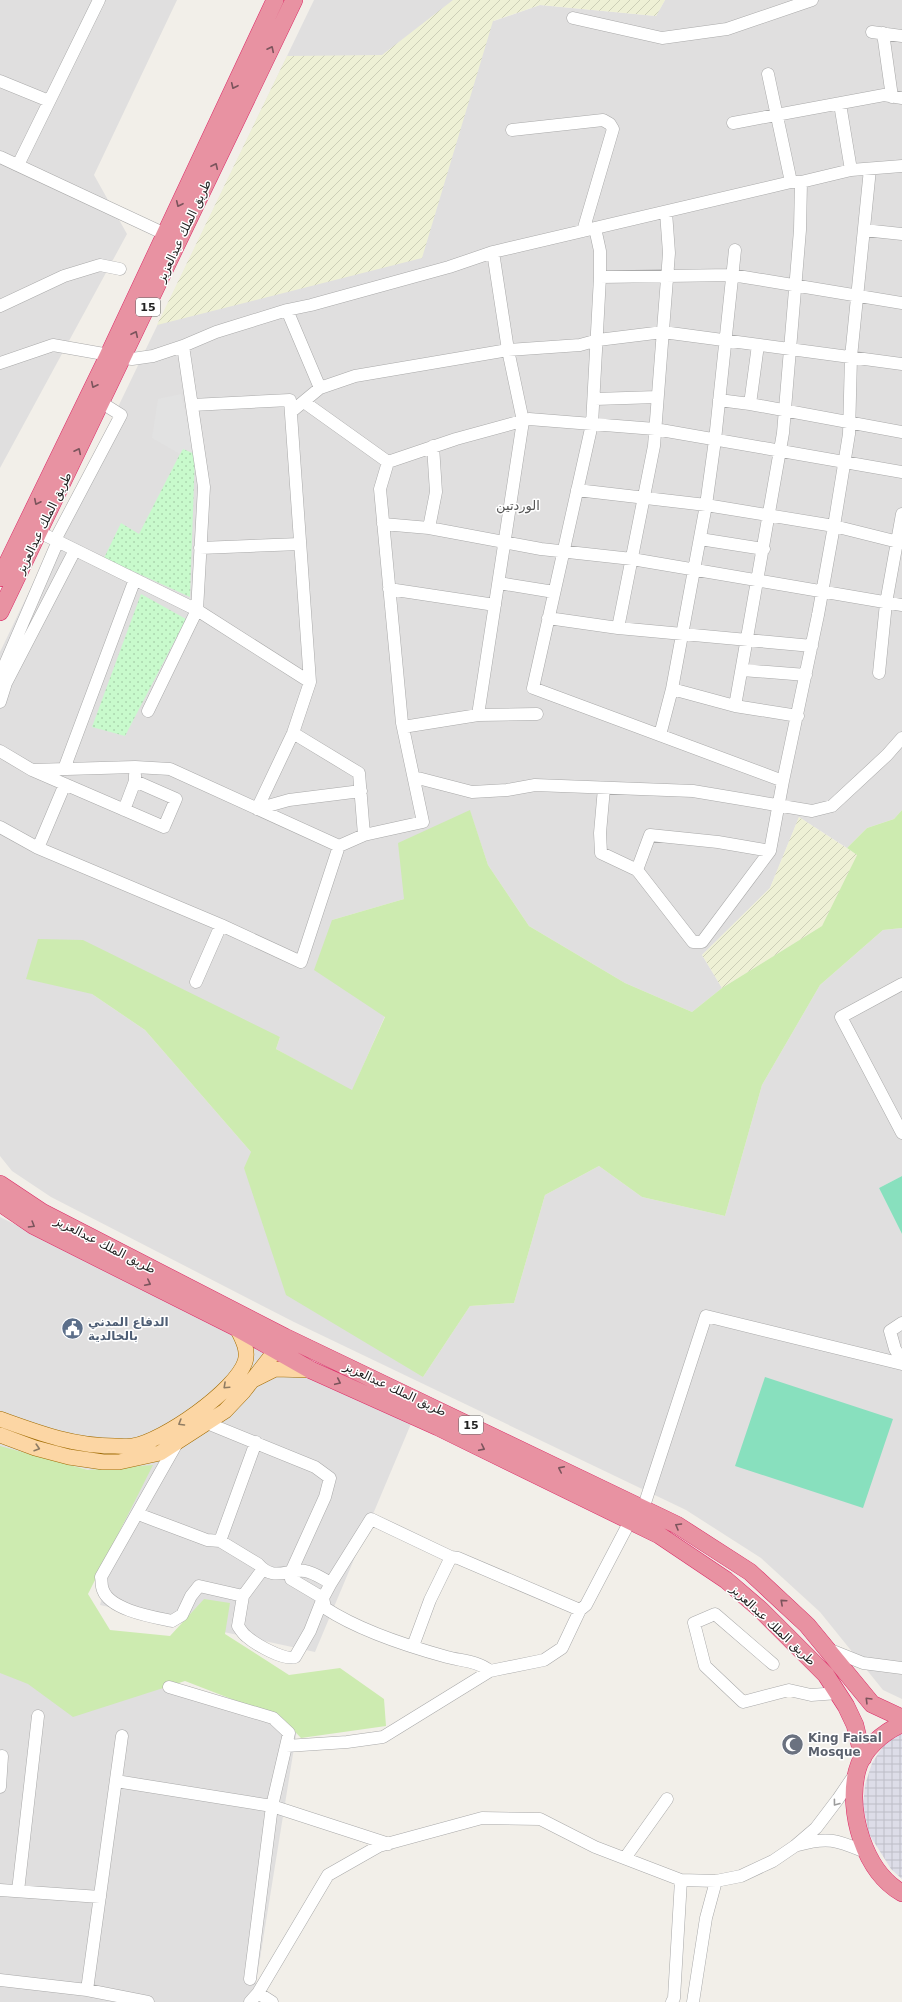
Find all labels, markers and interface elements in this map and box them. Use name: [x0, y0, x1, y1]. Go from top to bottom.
one-way arrow: [266, 45, 273, 53]
one-way arrow: [231, 81, 239, 89]
one-way arrow: [210, 163, 218, 170]
street label: طريق الملك عبدالعزيز: [154, 177, 215, 286]
one-way arrow: [176, 200, 184, 207]
road number: 15: [136, 298, 160, 316]
one-way arrow: [130, 331, 138, 338]
one-way arrow: [91, 380, 99, 388]
one-way arrow: [73, 448, 81, 455]
street label: طريق الملك عبدالعزيز: [13, 470, 76, 578]
one-way arrow: [35, 497, 42, 505]
district label: الوردتين: [496, 498, 540, 514]
street label: طريق الملك عبدالعزيز: [51, 1213, 158, 1277]
one-way arrow: [28, 1220, 35, 1227]
one-way arrow: [144, 1278, 152, 1286]
place label: الدفاع المدني بالخالدية: [88, 1315, 169, 1343]
public building icon: الدفاع المدني بالخالدية: [60, 1316, 86, 1342]
street label: طريق الملك عبدالعزيز: [340, 1359, 449, 1420]
one-way arrow: [334, 1377, 342, 1385]
one-way arrow: [224, 1381, 231, 1388]
road number: 15: [459, 1416, 483, 1434]
one-way arrow: [178, 1418, 185, 1425]
one-way arrow: [33, 1443, 40, 1452]
one-way arrow: [477, 1443, 485, 1451]
one-way arrow: [558, 1466, 565, 1474]
one-way arrow: [675, 1524, 682, 1531]
street label: طريق الملك عبدالعزيز: [726, 1581, 819, 1669]
one-way arrow: [780, 1599, 788, 1607]
one-way arrow: [865, 1697, 873, 1705]
place label: King Faisal Mosque: [808, 1731, 882, 1759]
mosque icon: King Faisal Mosque: [780, 1732, 806, 1758]
one-way arrow: [833, 1798, 840, 1805]

